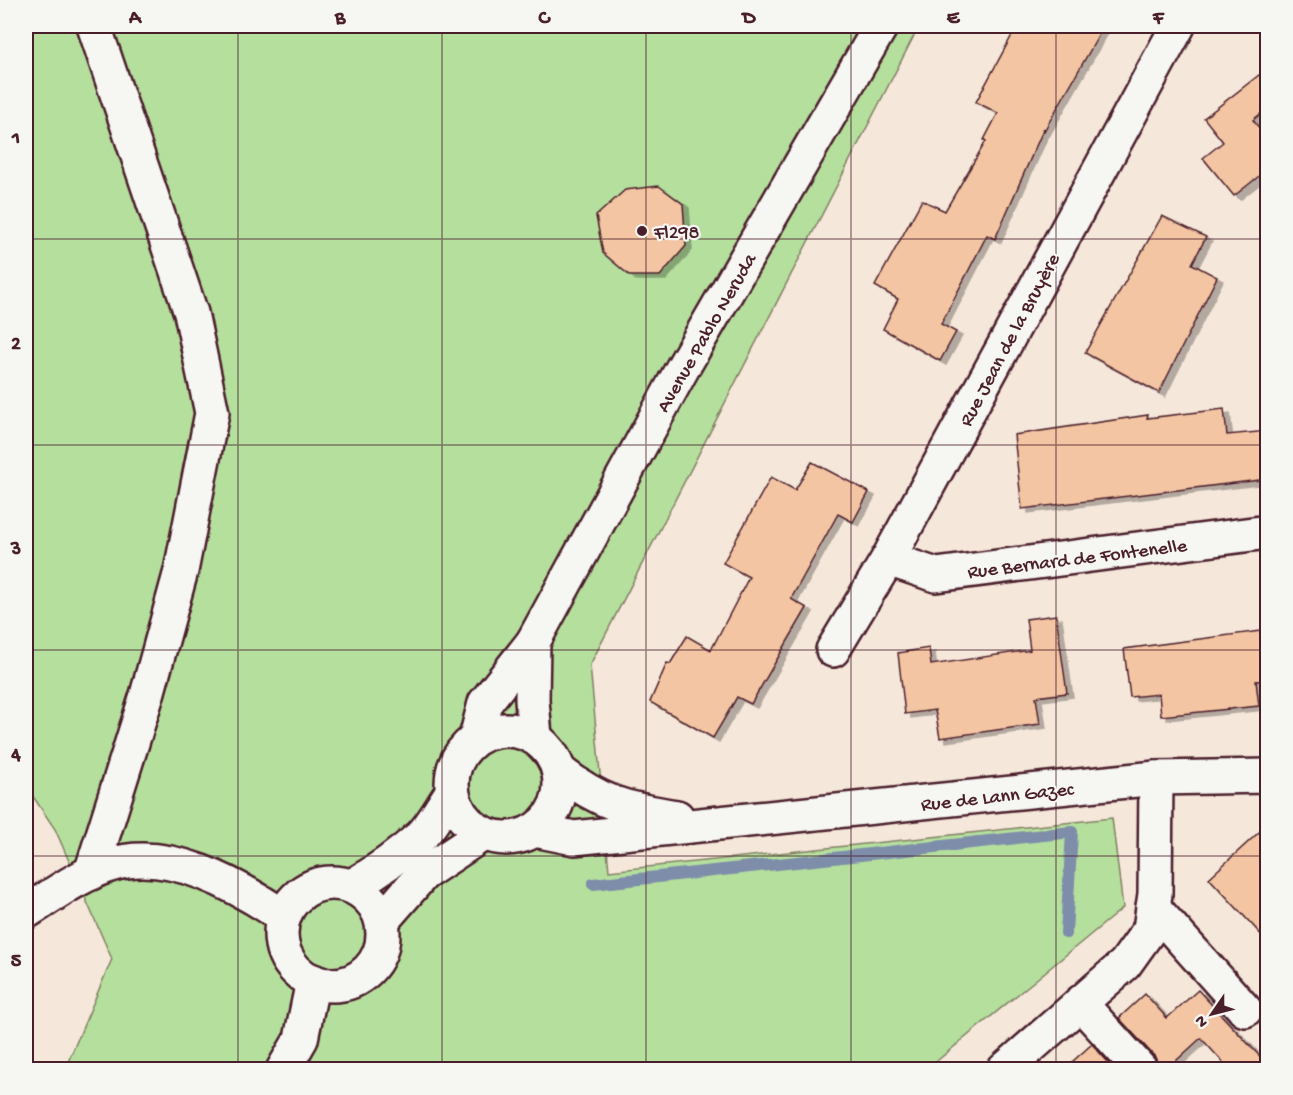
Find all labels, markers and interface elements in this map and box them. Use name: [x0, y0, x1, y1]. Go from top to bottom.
text: A: [128, 8, 143, 31]
text: B: [334, 8, 346, 31]
text: C: [538, 8, 552, 31]
text: D: [740, 8, 756, 31]
text: E: [947, 8, 961, 31]
text: F: [1152, 8, 1165, 31]
text: 1: [11, 128, 20, 151]
place label: Fl298: [653, 223, 699, 246]
marker: Fl298: [635, 224, 649, 238]
street label: Avenue Pablo Neruda: [653, 249, 763, 417]
street label: Rue Jean de la Bruyère: [956, 250, 1067, 431]
text: 2: [11, 334, 21, 357]
street label: Rue Bernard de Fontenelle: [966, 536, 1189, 585]
text: 3: [10, 539, 21, 562]
text: 4: [10, 745, 21, 768]
street label: Rue de Lann Gazec: [920, 779, 1076, 818]
text: 5: [11, 951, 22, 974]
north arrow: [1182, 984, 1242, 1044]
text: N: [1191, 1010, 1213, 1030]

